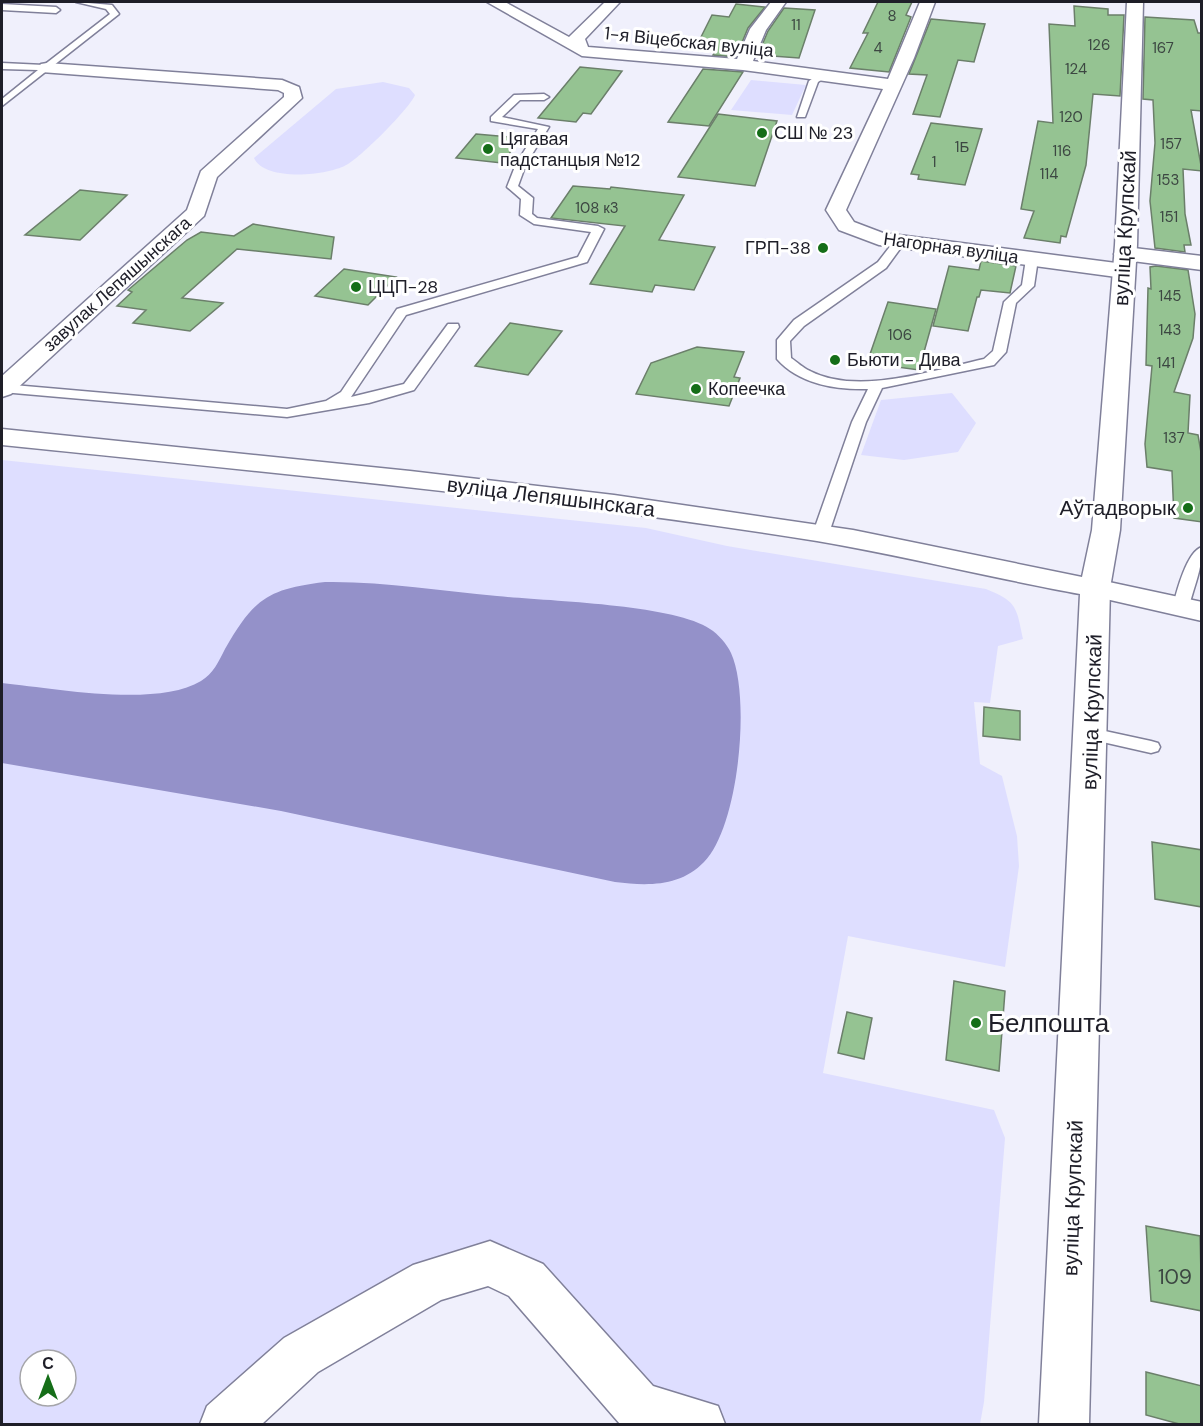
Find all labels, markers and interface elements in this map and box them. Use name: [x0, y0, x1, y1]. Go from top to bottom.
house number: 8: [887, 6, 897, 26]
house number: 11: [791, 15, 801, 35]
street label: 1-я Віцебская вуліца: [603, 21, 776, 63]
house number: 126: [1088, 35, 1110, 55]
house number: 4: [873, 38, 883, 58]
house number: 167: [1152, 38, 1174, 58]
house number: 124: [1065, 59, 1087, 79]
house number: 120: [1059, 107, 1083, 127]
place label: СШ № 23: [774, 121, 853, 145]
marker: СШ № 23: [755, 126, 769, 140]
place label: Цягавая падстанцыя №12: [500, 127, 640, 172]
house number: 157: [1160, 134, 1182, 154]
house number: 1Б: [955, 137, 969, 157]
house number: 116: [1053, 141, 1071, 161]
marker: Цягавая падстанцыя №12: [481, 142, 495, 156]
street label: вуліца Крупскай: [1107, 149, 1143, 307]
house number: 1: [932, 152, 936, 172]
house number: 114: [1040, 164, 1058, 184]
house number: 153: [1157, 170, 1179, 190]
house number: 108 к3: [575, 198, 619, 218]
house number: 151: [1160, 207, 1178, 227]
street label: завулак Лепяшынскага: [38, 210, 197, 357]
street label: Нагорная вуліца: [882, 227, 1021, 270]
place label: ГРП-38: [745, 236, 811, 260]
marker: ГРП-38: [816, 241, 830, 255]
place label: ЦЦП-28: [368, 275, 438, 299]
marker: ЦЦП-28: [349, 280, 363, 294]
house number: 145: [1159, 286, 1181, 306]
house number: 143: [1159, 320, 1181, 340]
house number: 106: [888, 325, 912, 345]
place label: Бьюти - Дива: [847, 348, 962, 372]
marker: Бьюти - Дива: [828, 353, 842, 367]
house number: 141: [1157, 353, 1175, 373]
place label: Копеечка: [708, 377, 786, 401]
marker: Копеечка: [689, 382, 703, 396]
house number: 137: [1163, 428, 1185, 448]
street label: вуліца Лепяшынскага: [445, 470, 657, 524]
place label: Аўтадворык: [1060, 494, 1177, 522]
marker: Аўтадворык: [1181, 501, 1195, 515]
street label: вуліца Крупскай: [1075, 634, 1109, 790]
place label: Белпошта: [988, 1006, 1110, 1040]
marker: Белпошта: [969, 1016, 983, 1030]
street label: вуліца Крупскай: [1056, 1120, 1090, 1276]
house number: 109: [1158, 1263, 1192, 1291]
north arrow: [18, 1348, 78, 1408]
text: С: [42, 1353, 54, 1374]

